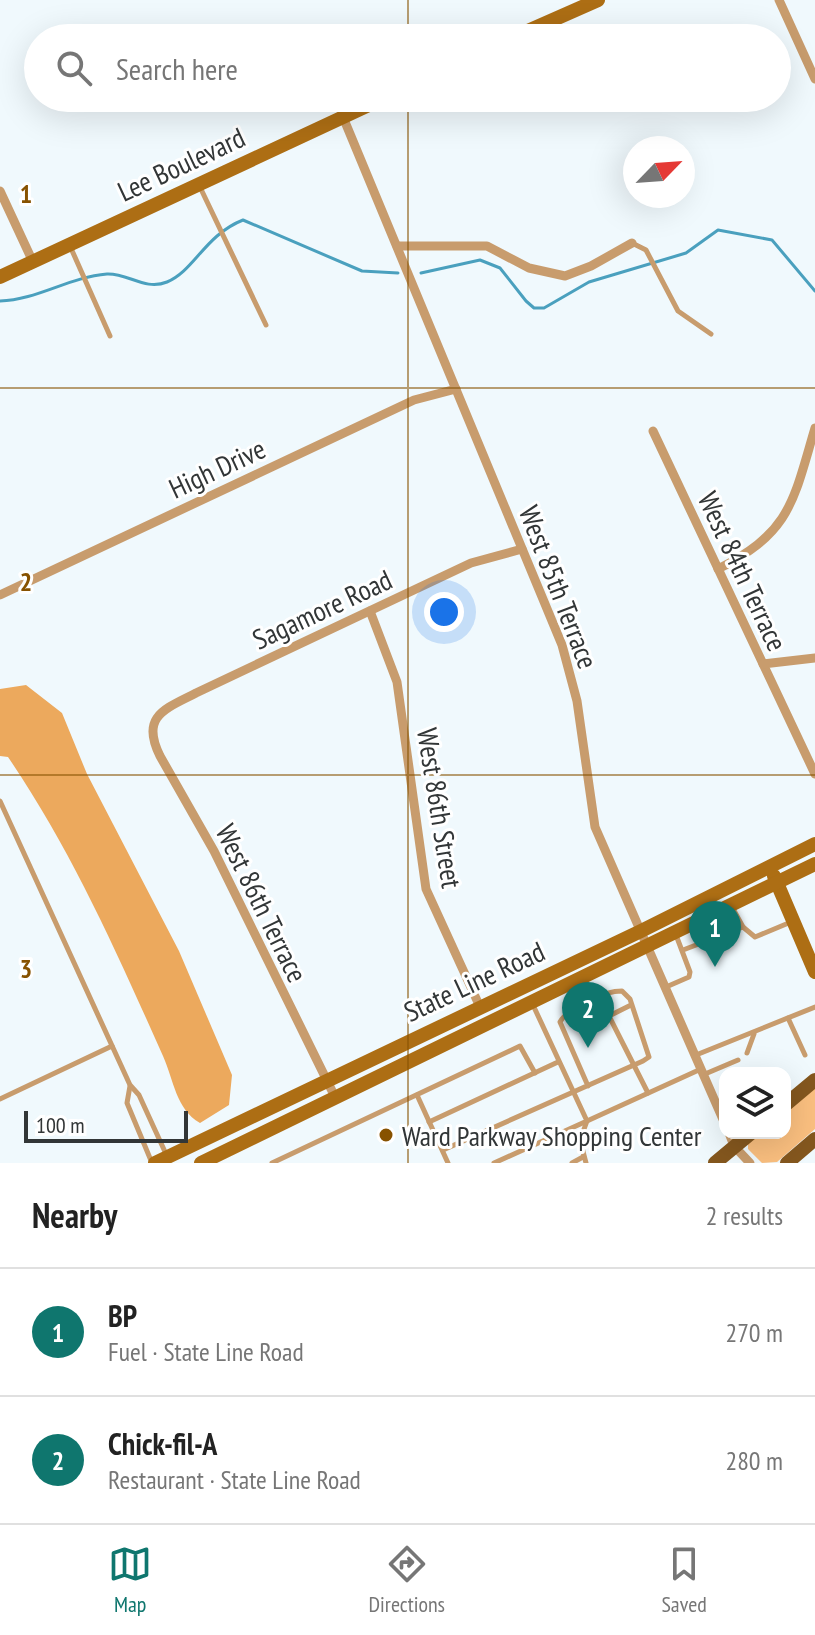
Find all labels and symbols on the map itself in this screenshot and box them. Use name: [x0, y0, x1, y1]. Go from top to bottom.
street label: Lee Boulevard: [111, 118, 251, 210]
north arrow: [623, 136, 695, 208]
text: 1: [20, 177, 32, 210]
street label: High Drive: [163, 430, 271, 506]
street label: West 84th Terrace: [690, 485, 796, 657]
street label: West 85th Terrace: [511, 500, 607, 674]
street label: Sagamore Road: [246, 561, 398, 657]
text: 2: [20, 565, 32, 598]
your location: [424, 592, 464, 632]
street label: West 86th Street: [409, 725, 471, 891]
street label: West 86th Terrace: [208, 818, 316, 988]
pin: 1: [689, 901, 741, 967]
street label: State Line Road: [398, 932, 550, 1030]
text: 3: [20, 952, 32, 985]
pin: 2: [562, 982, 614, 1048]
scale bar: [24, 1107, 188, 1143]
place label: Ward Parkway Shopping Center: [402, 1117, 702, 1154]
marker: Ward Parkway Shopping Center: [377, 1126, 395, 1144]

